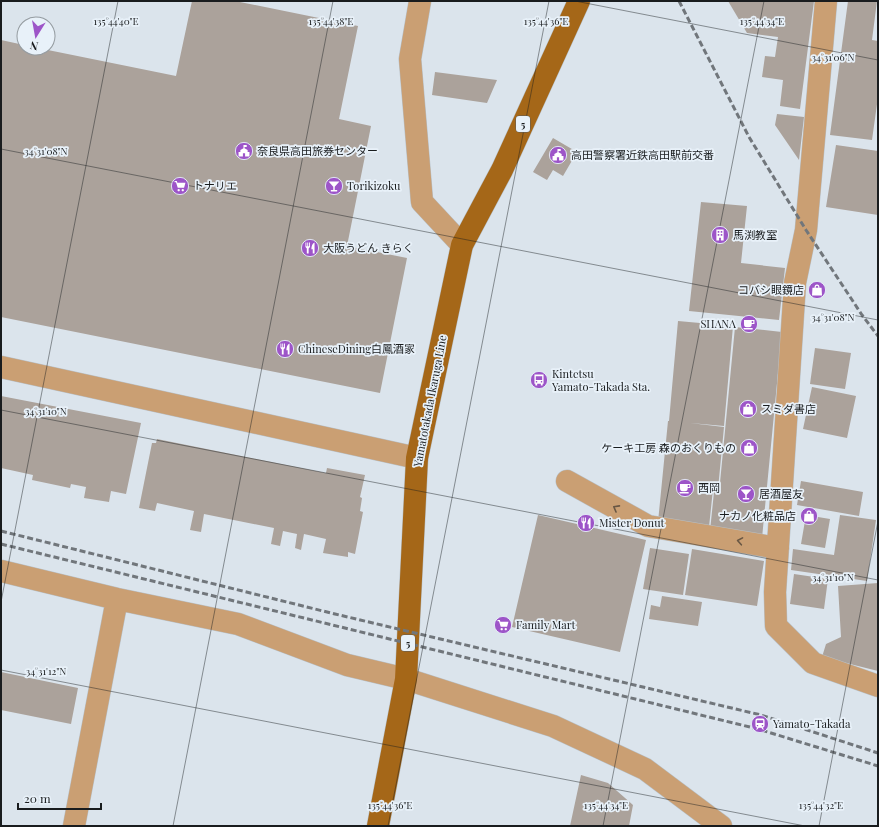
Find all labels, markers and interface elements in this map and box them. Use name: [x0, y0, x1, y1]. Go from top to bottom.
text: 135°44'40"E: [93, 14, 139, 28]
text: 135°44'38"E: [309, 14, 353, 28]
text: 135°44'36"E: [524, 14, 568, 28]
text: 135°44'34"E: [740, 14, 784, 28]
north arrow: [16, 16, 56, 56]
text: N: [29, 38, 39, 54]
text: 34°31'06"N: [811, 50, 855, 64]
road number: 5: [516, 116, 530, 132]
public building icon: 奈良県高田旅券センター: [234, 141, 254, 161]
place label: 奈良県高田旅券センター: [257, 143, 378, 158]
text: 34°31'08"N: [24, 144, 68, 158]
public building icon: 高田警察署近鉄高田駅前交番: [548, 145, 568, 165]
place label: 高田警察署近鉄高田駅前交番: [571, 147, 714, 162]
supermarket icon: トナリエ: [170, 176, 190, 196]
bar icon: Torikizoku: [324, 176, 344, 196]
place label: トナリエ: [193, 178, 237, 193]
place label: Torikizoku: [347, 178, 401, 193]
building icon: 馬渕教室: [710, 225, 730, 245]
place label: 馬渕教室: [733, 227, 777, 242]
restaurant icon: 大阪うどん きらく: [300, 238, 320, 258]
place label: 大阪うどん きらく: [323, 240, 414, 255]
shop icon: コバシ眼鏡店: [807, 280, 827, 300]
place label: コバシ眼鏡店: [738, 282, 804, 297]
text: 34°31'08"N: [811, 310, 855, 324]
cafe icon: SHANA: [739, 314, 759, 334]
place label: SHANA: [700, 316, 736, 331]
street label: Yamatotakada Ikaruga Line: [409, 333, 450, 469]
restaurant icon: ChineseDining白鳳酒家: [275, 339, 295, 359]
place label: ChineseDining白鳳酒家: [298, 341, 415, 356]
place label: Kintetsu Yamato-Takada Sta.: [551, 366, 650, 394]
bus stop icon: Kintetsu Yamato-Takada Sta.: [529, 370, 549, 390]
shop icon: スミダ書店: [738, 399, 758, 419]
place label: スミダ書店: [761, 401, 816, 416]
text: 34°31'10"N: [25, 404, 67, 418]
shop icon: ケーキ工房 森のおくりもの: [739, 438, 759, 458]
place label: ケーキ工房 森のおくりもの: [601, 440, 736, 455]
cafe icon: 西岡: [675, 478, 695, 498]
place label: 西岡: [698, 480, 720, 495]
bar icon: 居酒屋友: [736, 484, 756, 504]
place label: 居酒屋友: [759, 486, 803, 501]
one-way arrow: [612, 505, 620, 512]
shop icon: ナカノ化粧品店: [799, 506, 819, 526]
place label: ナカノ化粧品店: [719, 508, 796, 523]
restaurant icon: Mister Donut: [576, 513, 596, 533]
place label: Mister Donut: [599, 515, 665, 530]
one-way arrow: [736, 537, 743, 546]
text: 34°31'10"N: [812, 570, 854, 584]
supermarket icon: Family Mart: [493, 615, 513, 635]
place label: Family Mart: [516, 617, 576, 632]
road number: 5: [401, 635, 415, 651]
text: 34°31'12"N: [26, 664, 66, 678]
station icon: Yamato-Takada: [750, 714, 770, 734]
place label: Yamato-Takada: [772, 716, 851, 731]
scale bar: [18, 785, 101, 811]
text: 20 m: [24, 790, 51, 806]
text: 135°44'36"E: [368, 798, 412, 812]
text: 135°44'34"E: [584, 798, 628, 812]
text: 135°44'32"E: [799, 798, 843, 812]

